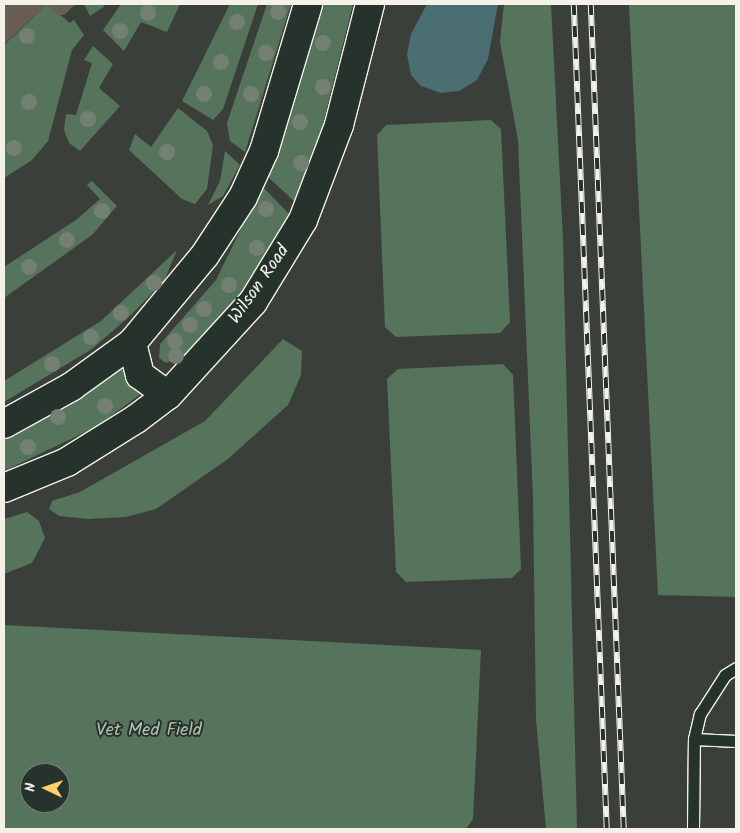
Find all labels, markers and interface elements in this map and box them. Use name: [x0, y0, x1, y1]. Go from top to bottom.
street label: Wilson Road: [225, 241, 295, 329]
park label: Vet Med Field: [96, 720, 202, 742]
north arrow: [20, 763, 70, 813]
text: N: [20, 782, 42, 792]

